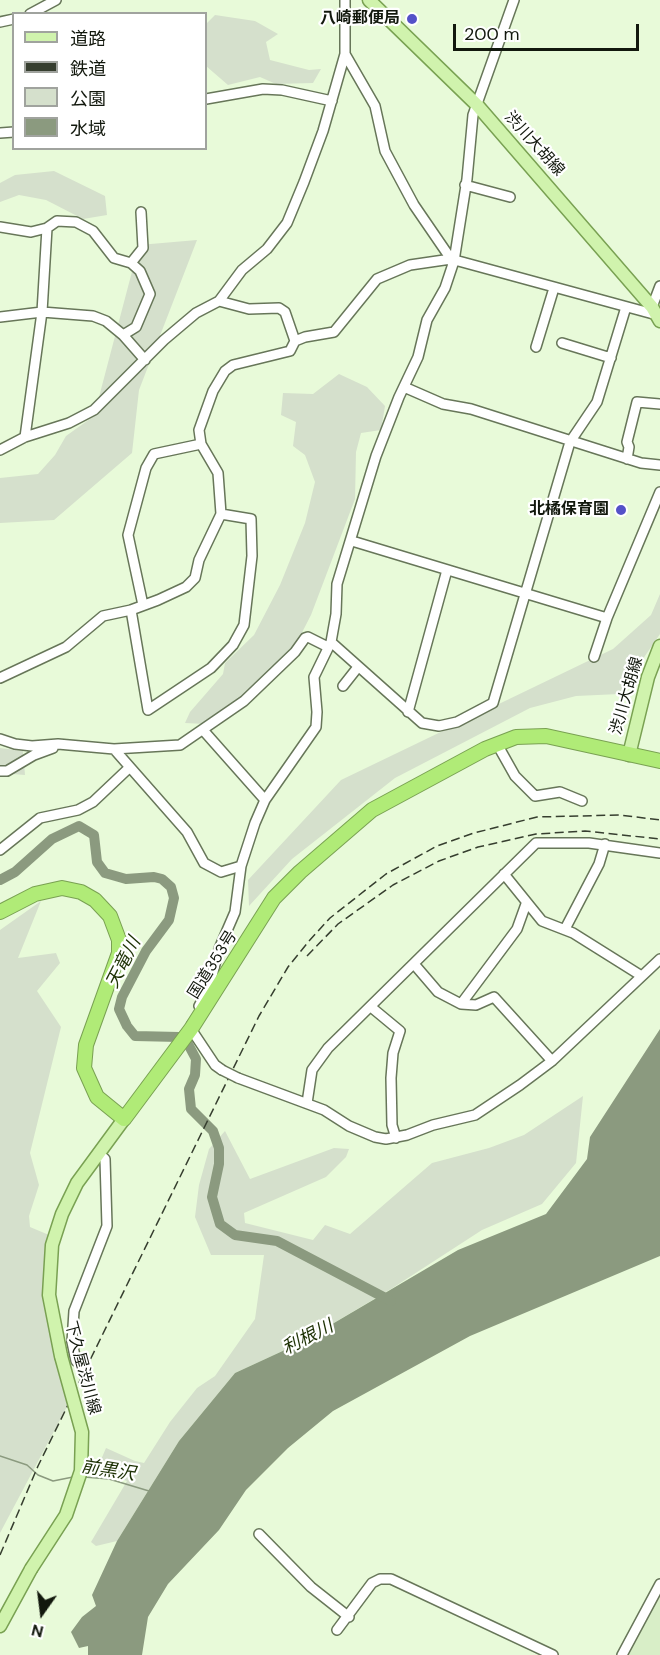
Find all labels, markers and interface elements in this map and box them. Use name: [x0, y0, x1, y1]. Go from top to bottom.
place label: 八崎郵便局: [320, 9, 400, 29]
legend: [12, 12, 207, 150]
marker: 八崎郵便局: [405, 12, 419, 26]
scale bar: [456, 12, 642, 50]
text: 200 m: [464, 22, 520, 46]
text: 道路: [70, 27, 106, 51]
text: 鉄道: [70, 57, 106, 81]
text: 公園: [70, 87, 106, 111]
street label: 渋川大胡線: [500, 108, 568, 180]
text: 水域: [70, 117, 106, 141]
place label: 北橘保育園: [529, 500, 609, 520]
marker: 北橘保育園: [614, 503, 628, 517]
street label: 渋川大胡線: [607, 655, 647, 737]
street label: 国道353号: [185, 927, 241, 1003]
water label: 天竜川: [102, 934, 146, 992]
water label: 利根川: [279, 1316, 337, 1360]
street label: 下久屋渋川線: [60, 1319, 104, 1417]
water label: 前黒沢: [80, 1456, 136, 1486]
north arrow: [12, 1583, 72, 1643]
text: N: [29, 1619, 46, 1643]

